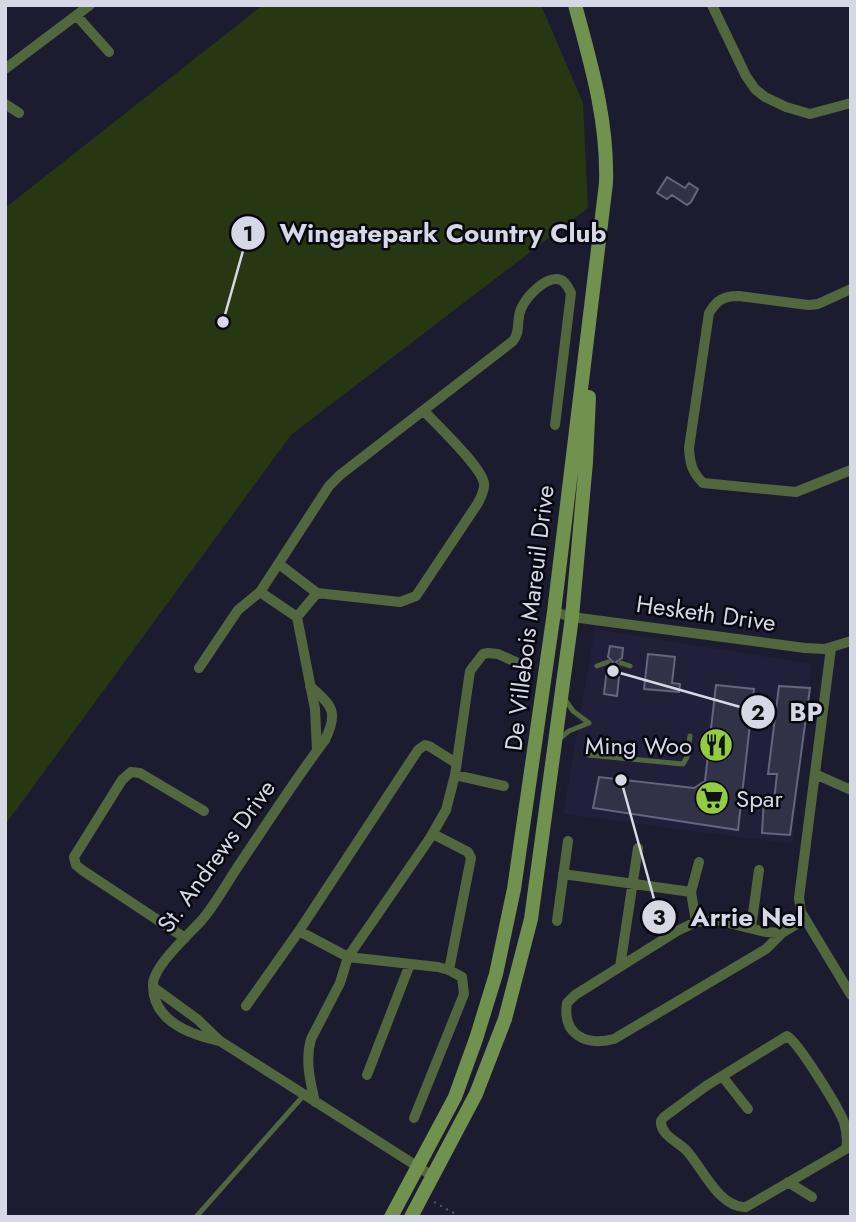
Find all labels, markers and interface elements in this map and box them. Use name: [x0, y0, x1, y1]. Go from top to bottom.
callout: Wingatepark Country Club: [230, 210, 621, 257]
text: Wingatepark Country Club: [279, 214, 607, 252]
text: 1: [243, 219, 253, 249]
street label: De Villebois Mareuil Drive: [495, 483, 563, 753]
street label: Hesketh Drive: [634, 586, 778, 640]
callout: BP: [740, 689, 837, 736]
text: BP: [789, 693, 823, 731]
text: 2: [751, 698, 765, 728]
restaurant icon: Ming Woo: [697, 726, 735, 764]
place label: Ming Woo: [585, 728, 692, 763]
street label: St. Andrews Drive: [148, 772, 284, 940]
supermarket icon: Spar: [693, 779, 731, 817]
place label: Spar: [736, 781, 783, 816]
callout: Arrie Nel: [642, 894, 818, 941]
text: Arrie Nel: [690, 898, 803, 936]
text: 3: [652, 903, 666, 933]

